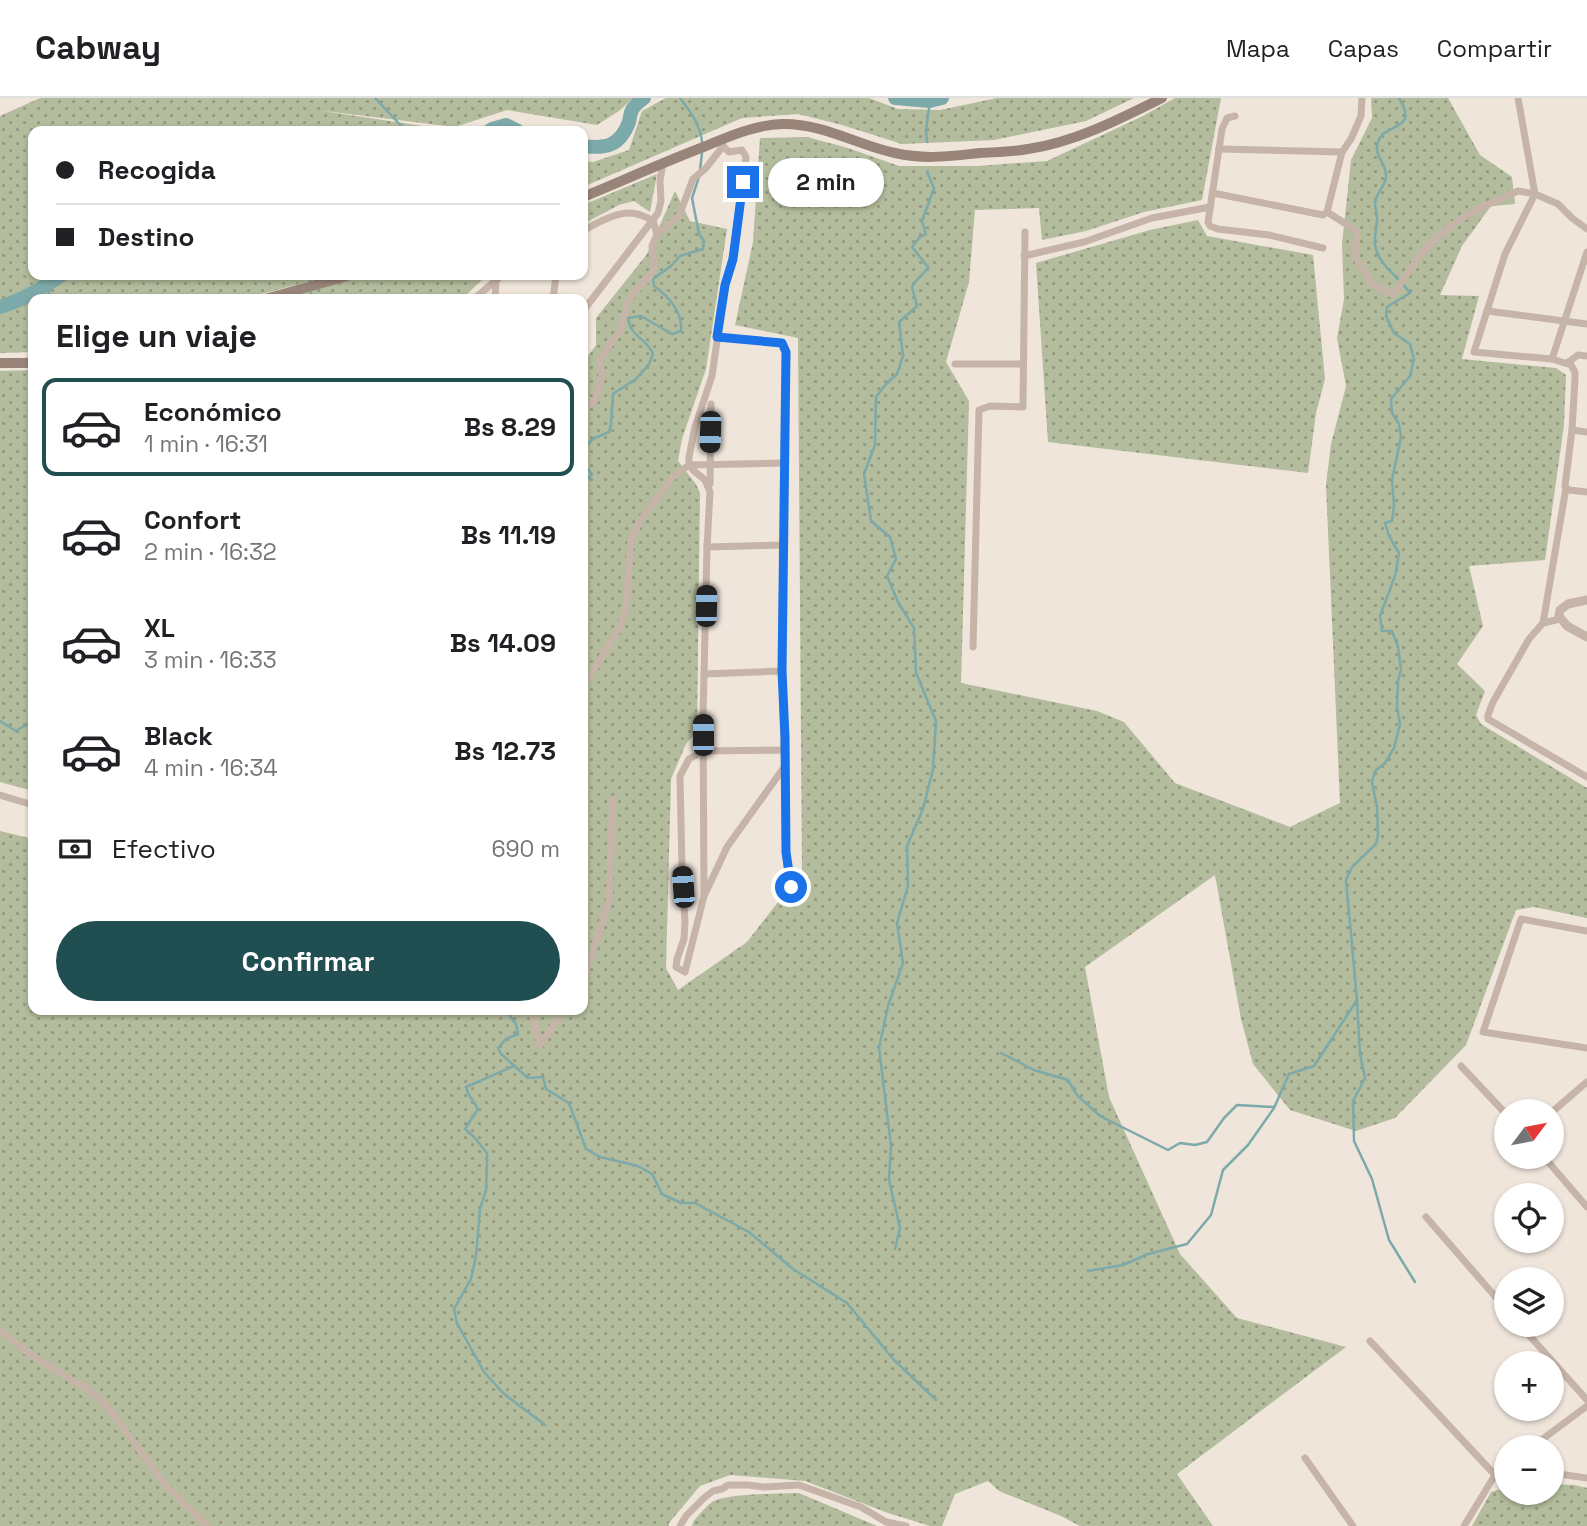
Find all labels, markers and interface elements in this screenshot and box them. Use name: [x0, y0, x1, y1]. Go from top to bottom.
text: Cabway: [35, 27, 161, 69]
text: Mapa: [1226, 33, 1290, 64]
text: Capas: [1328, 33, 1399, 64]
text: Compartir: [1437, 33, 1552, 64]
text: Recogida: [98, 153, 216, 187]
callout: 2 min: [768, 158, 883, 206]
route end: [727, 166, 759, 198]
text: 2 min: [796, 167, 856, 197]
text: Destino: [98, 220, 194, 254]
text: Elige un viaje: [56, 316, 257, 356]
text: Económico: [144, 395, 282, 429]
icon: car: [60, 396, 123, 459]
text: Bs 8.29: [464, 410, 556, 444]
car: [699, 411, 722, 453]
text: 1 min · 16:31: [144, 429, 268, 459]
text: Confort: [144, 503, 241, 537]
icon: car: [60, 504, 123, 567]
text: Bs 11.19: [461, 518, 556, 552]
text: 2 min · 16:32: [144, 537, 277, 567]
car: [696, 585, 717, 627]
text: XL: [144, 611, 175, 645]
icon: car: [60, 612, 123, 675]
text: Bs 14.09: [450, 626, 556, 660]
text: 3 min · 16:33: [144, 645, 277, 675]
car: [693, 714, 714, 756]
text: Black: [144, 719, 213, 753]
icon: car: [60, 720, 123, 783]
text: Bs 12.73: [454, 734, 556, 768]
text: 4 min · 16:34: [144, 753, 278, 783]
icon: cash: [56, 830, 94, 868]
text: Efectivo: [112, 832, 216, 866]
text: 690 m: [491, 834, 560, 864]
car: [672, 865, 695, 909]
route start: [775, 871, 807, 903]
button: Confirmar: [56, 921, 560, 1001]
north arrow: [1494, 1099, 1564, 1169]
map controls: [1494, 1099, 1564, 1505]
button: locate: [1494, 1183, 1564, 1253]
button: layers: [1494, 1267, 1564, 1337]
button: +: [1494, 1351, 1564, 1421]
button: −: [1494, 1435, 1564, 1505]

